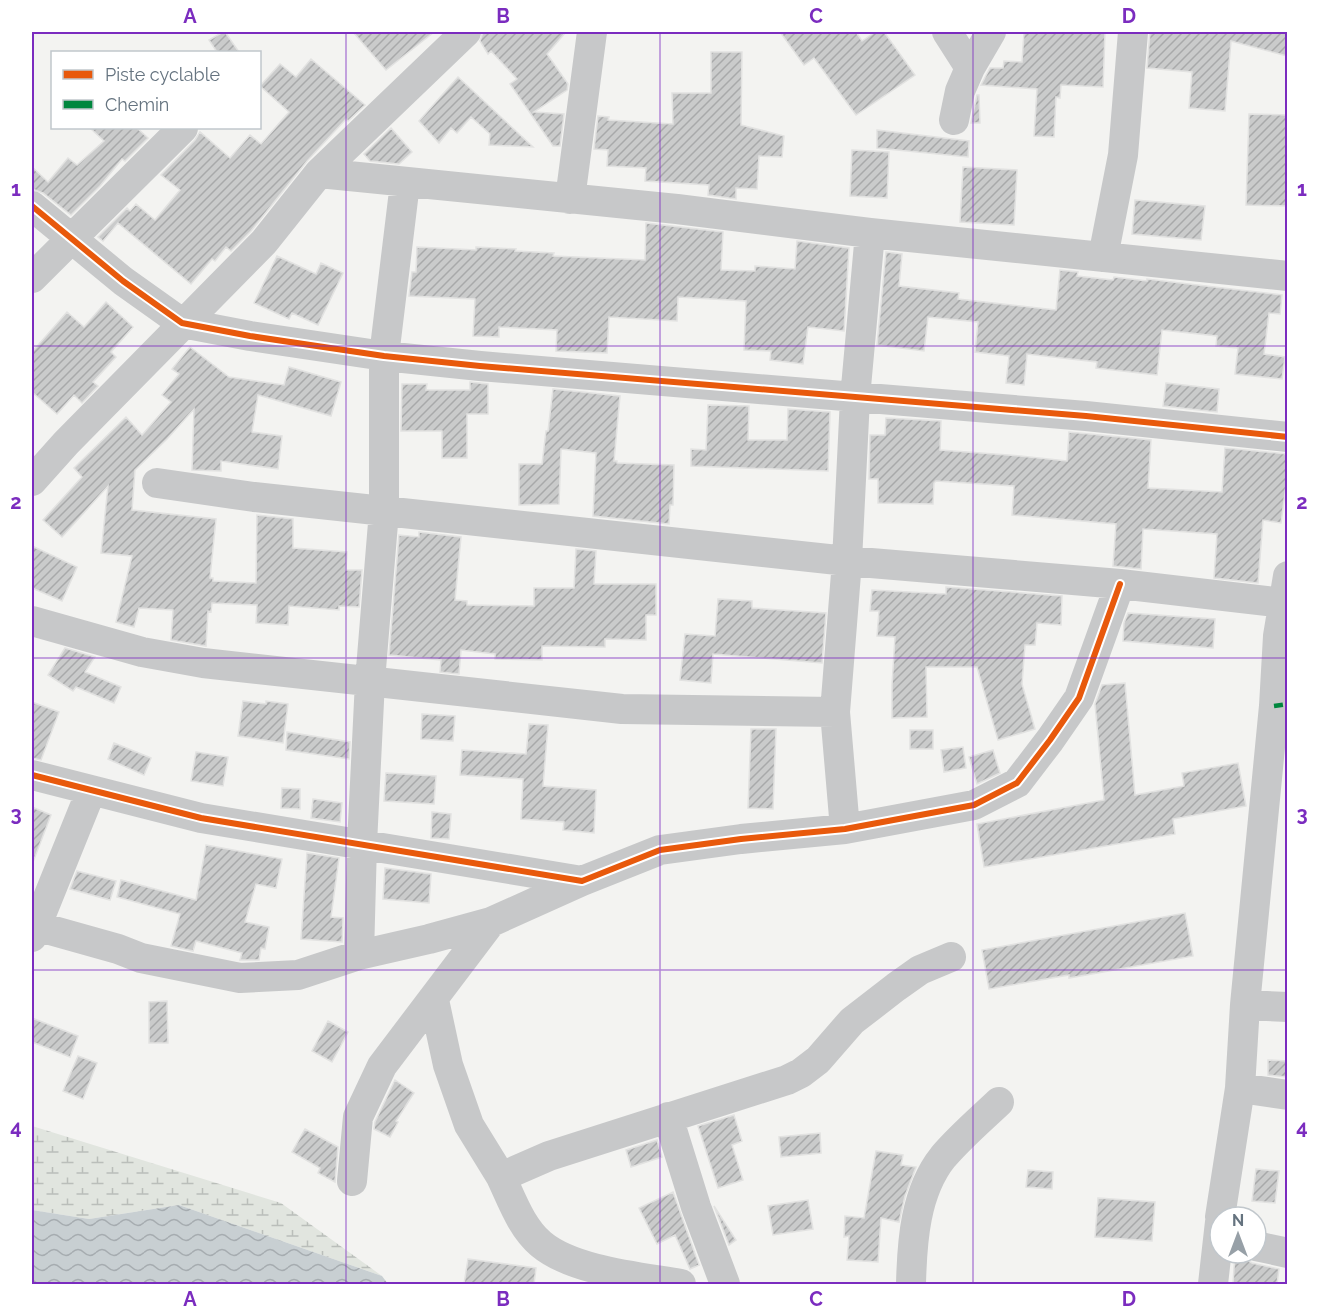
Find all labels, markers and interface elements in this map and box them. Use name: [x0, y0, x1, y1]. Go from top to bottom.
text: A: [183, 4, 197, 28]
text: B: [496, 4, 510, 28]
text: C: [809, 4, 823, 28]
text: D: [1122, 4, 1136, 28]
legend: [51, 51, 261, 129]
text: Piste cyclable: [105, 64, 221, 85]
text: Chemin: [105, 94, 169, 115]
text: 1: [11, 177, 21, 201]
text: 1: [1297, 177, 1307, 201]
text: 2: [10, 490, 22, 514]
text: 2: [1296, 490, 1308, 514]
text: 3: [10, 802, 22, 826]
text: 3: [1296, 802, 1308, 826]
text: 4: [10, 1115, 22, 1139]
text: 4: [1296, 1115, 1308, 1139]
north arrow: [1208, 1205, 1268, 1265]
text: N: [1232, 1211, 1244, 1230]
text: A: [183, 1287, 197, 1311]
text: B: [496, 1287, 510, 1311]
text: C: [809, 1287, 823, 1311]
text: D: [1122, 1287, 1136, 1311]

